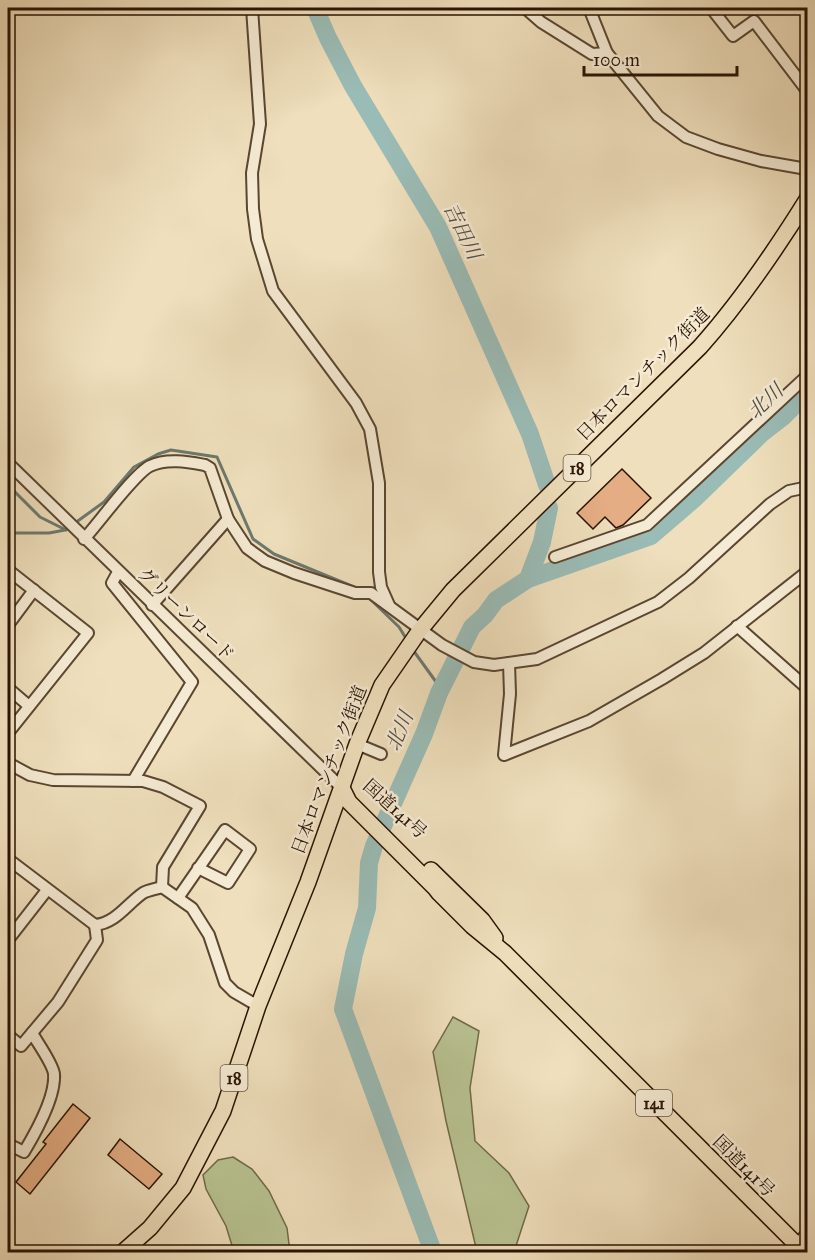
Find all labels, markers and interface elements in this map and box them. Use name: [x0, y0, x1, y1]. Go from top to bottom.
scale bar: [584, 39, 737, 77]
text: 100 m: [593, 49, 640, 71]
water label: 吉田川: [439, 199, 488, 265]
street label: 日本ロマンチック街道: [572, 303, 714, 445]
water label: 北川: [742, 377, 789, 423]
road number: 18: [564, 455, 590, 481]
street label: グリーンロード: [133, 562, 239, 666]
street label: 日本ロマンチック街道: [287, 682, 371, 858]
water label: 北川: [380, 706, 419, 754]
street label: 国道141号: [359, 775, 431, 843]
road number: 18: [220, 1065, 248, 1091]
road number: 141: [636, 1090, 672, 1116]
street label: 国道141号: [709, 1131, 779, 1201]

